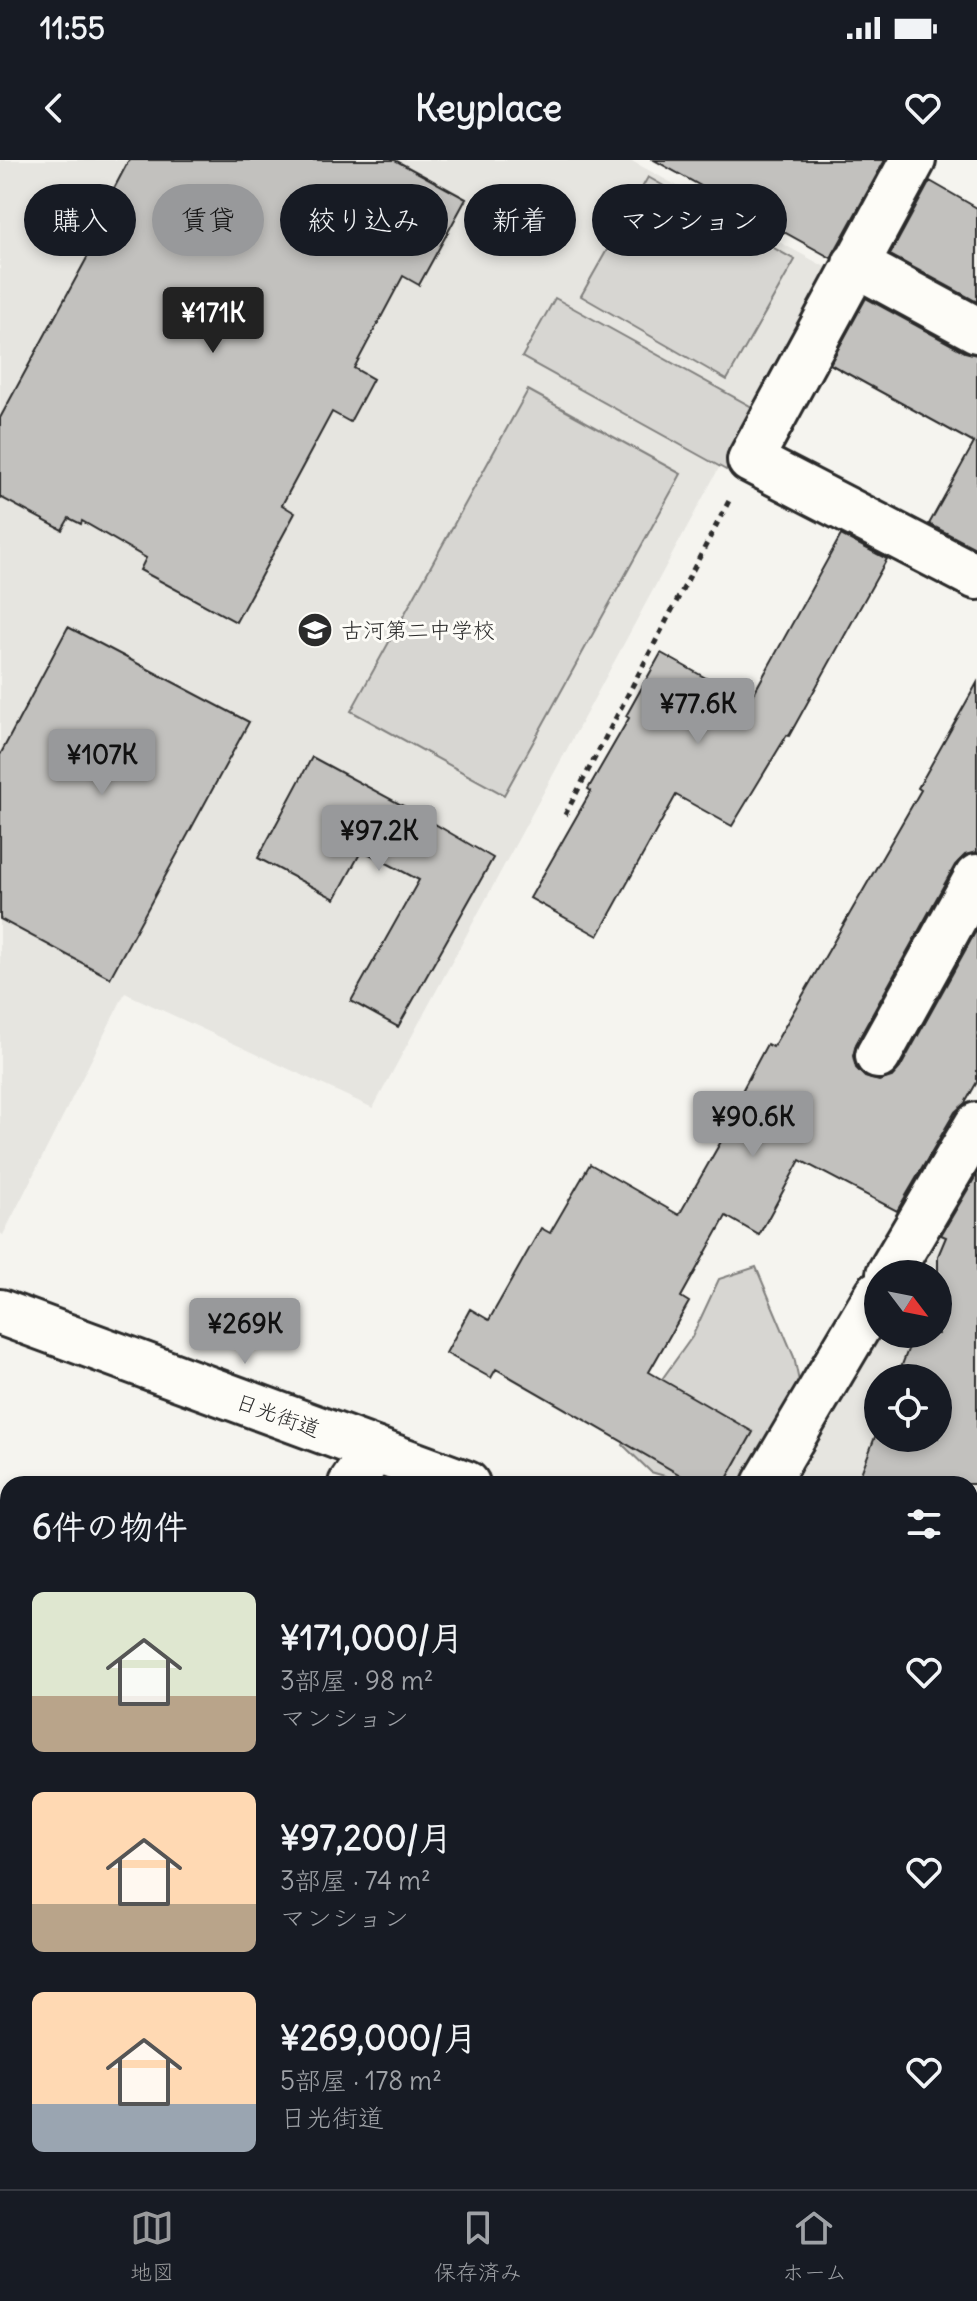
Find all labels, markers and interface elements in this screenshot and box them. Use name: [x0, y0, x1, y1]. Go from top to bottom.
text: 11:55: [40, 9, 105, 47]
icon: back: [32, 86, 76, 130]
text: Keyplace: [415, 86, 562, 131]
icon: heart: [901, 86, 945, 130]
chip: 購入: [24, 184, 136, 256]
chip: 賃貸: [152, 184, 264, 256]
chip: 絞り込み: [280, 184, 448, 256]
chip: 新着: [464, 184, 576, 256]
chip: マンション: [592, 184, 787, 256]
pin: ¥171K: [157, 287, 269, 355]
text: ¥171K: [181, 296, 245, 329]
school or university icon: 古河第二中学校: [296, 611, 334, 649]
place label: 古河第二中学校: [341, 616, 495, 644]
pin: ¥77.6K: [633, 678, 763, 746]
text: ¥77.6K: [659, 687, 737, 720]
pin: ¥107K: [46, 729, 158, 797]
text: ¥107K: [66, 738, 138, 771]
pin: ¥97.2K: [314, 805, 444, 873]
text: ¥97.2K: [340, 814, 418, 847]
pin: ¥90.6K: [688, 1091, 818, 1159]
text: ¥90.6K: [711, 1100, 795, 1133]
north arrow: [864, 1260, 952, 1348]
map controls: [864, 1260, 952, 1452]
pin: ¥269K: [189, 1298, 301, 1366]
text: ¥269K: [207, 1307, 283, 1340]
button: locate: [864, 1364, 952, 1452]
street label: 日光街道: [232, 1387, 324, 1443]
icon: filters: [902, 1502, 946, 1546]
text: 6件の物件: [32, 1505, 188, 1548]
text: ¥171,000/月: [280, 1616, 464, 1659]
icon: home: [96, 1624, 192, 1720]
icon: heart: [902, 1650, 946, 1694]
text: 3部屋 · 98 m²: [280, 1664, 434, 1697]
text: マンション: [280, 1701, 409, 1734]
text: ¥97,200/月: [280, 1816, 453, 1859]
icon: home: [96, 1824, 192, 1920]
icon: heart: [902, 1850, 946, 1894]
text: 3部屋 · 74 m²: [280, 1864, 431, 1897]
text: マンション: [280, 1901, 409, 1934]
text: ¥269,000/月: [280, 2016, 477, 2059]
icon: home: [96, 2024, 192, 2120]
icon: heart: [902, 2050, 946, 2094]
text: 5部屋 · 178 m²: [280, 2064, 442, 2097]
text: 日光街道: [280, 2101, 384, 2134]
tab: 地図: [130, 2206, 174, 2286]
tab: 保存済み: [434, 2206, 522, 2286]
tab: ホーム: [782, 2206, 847, 2286]

